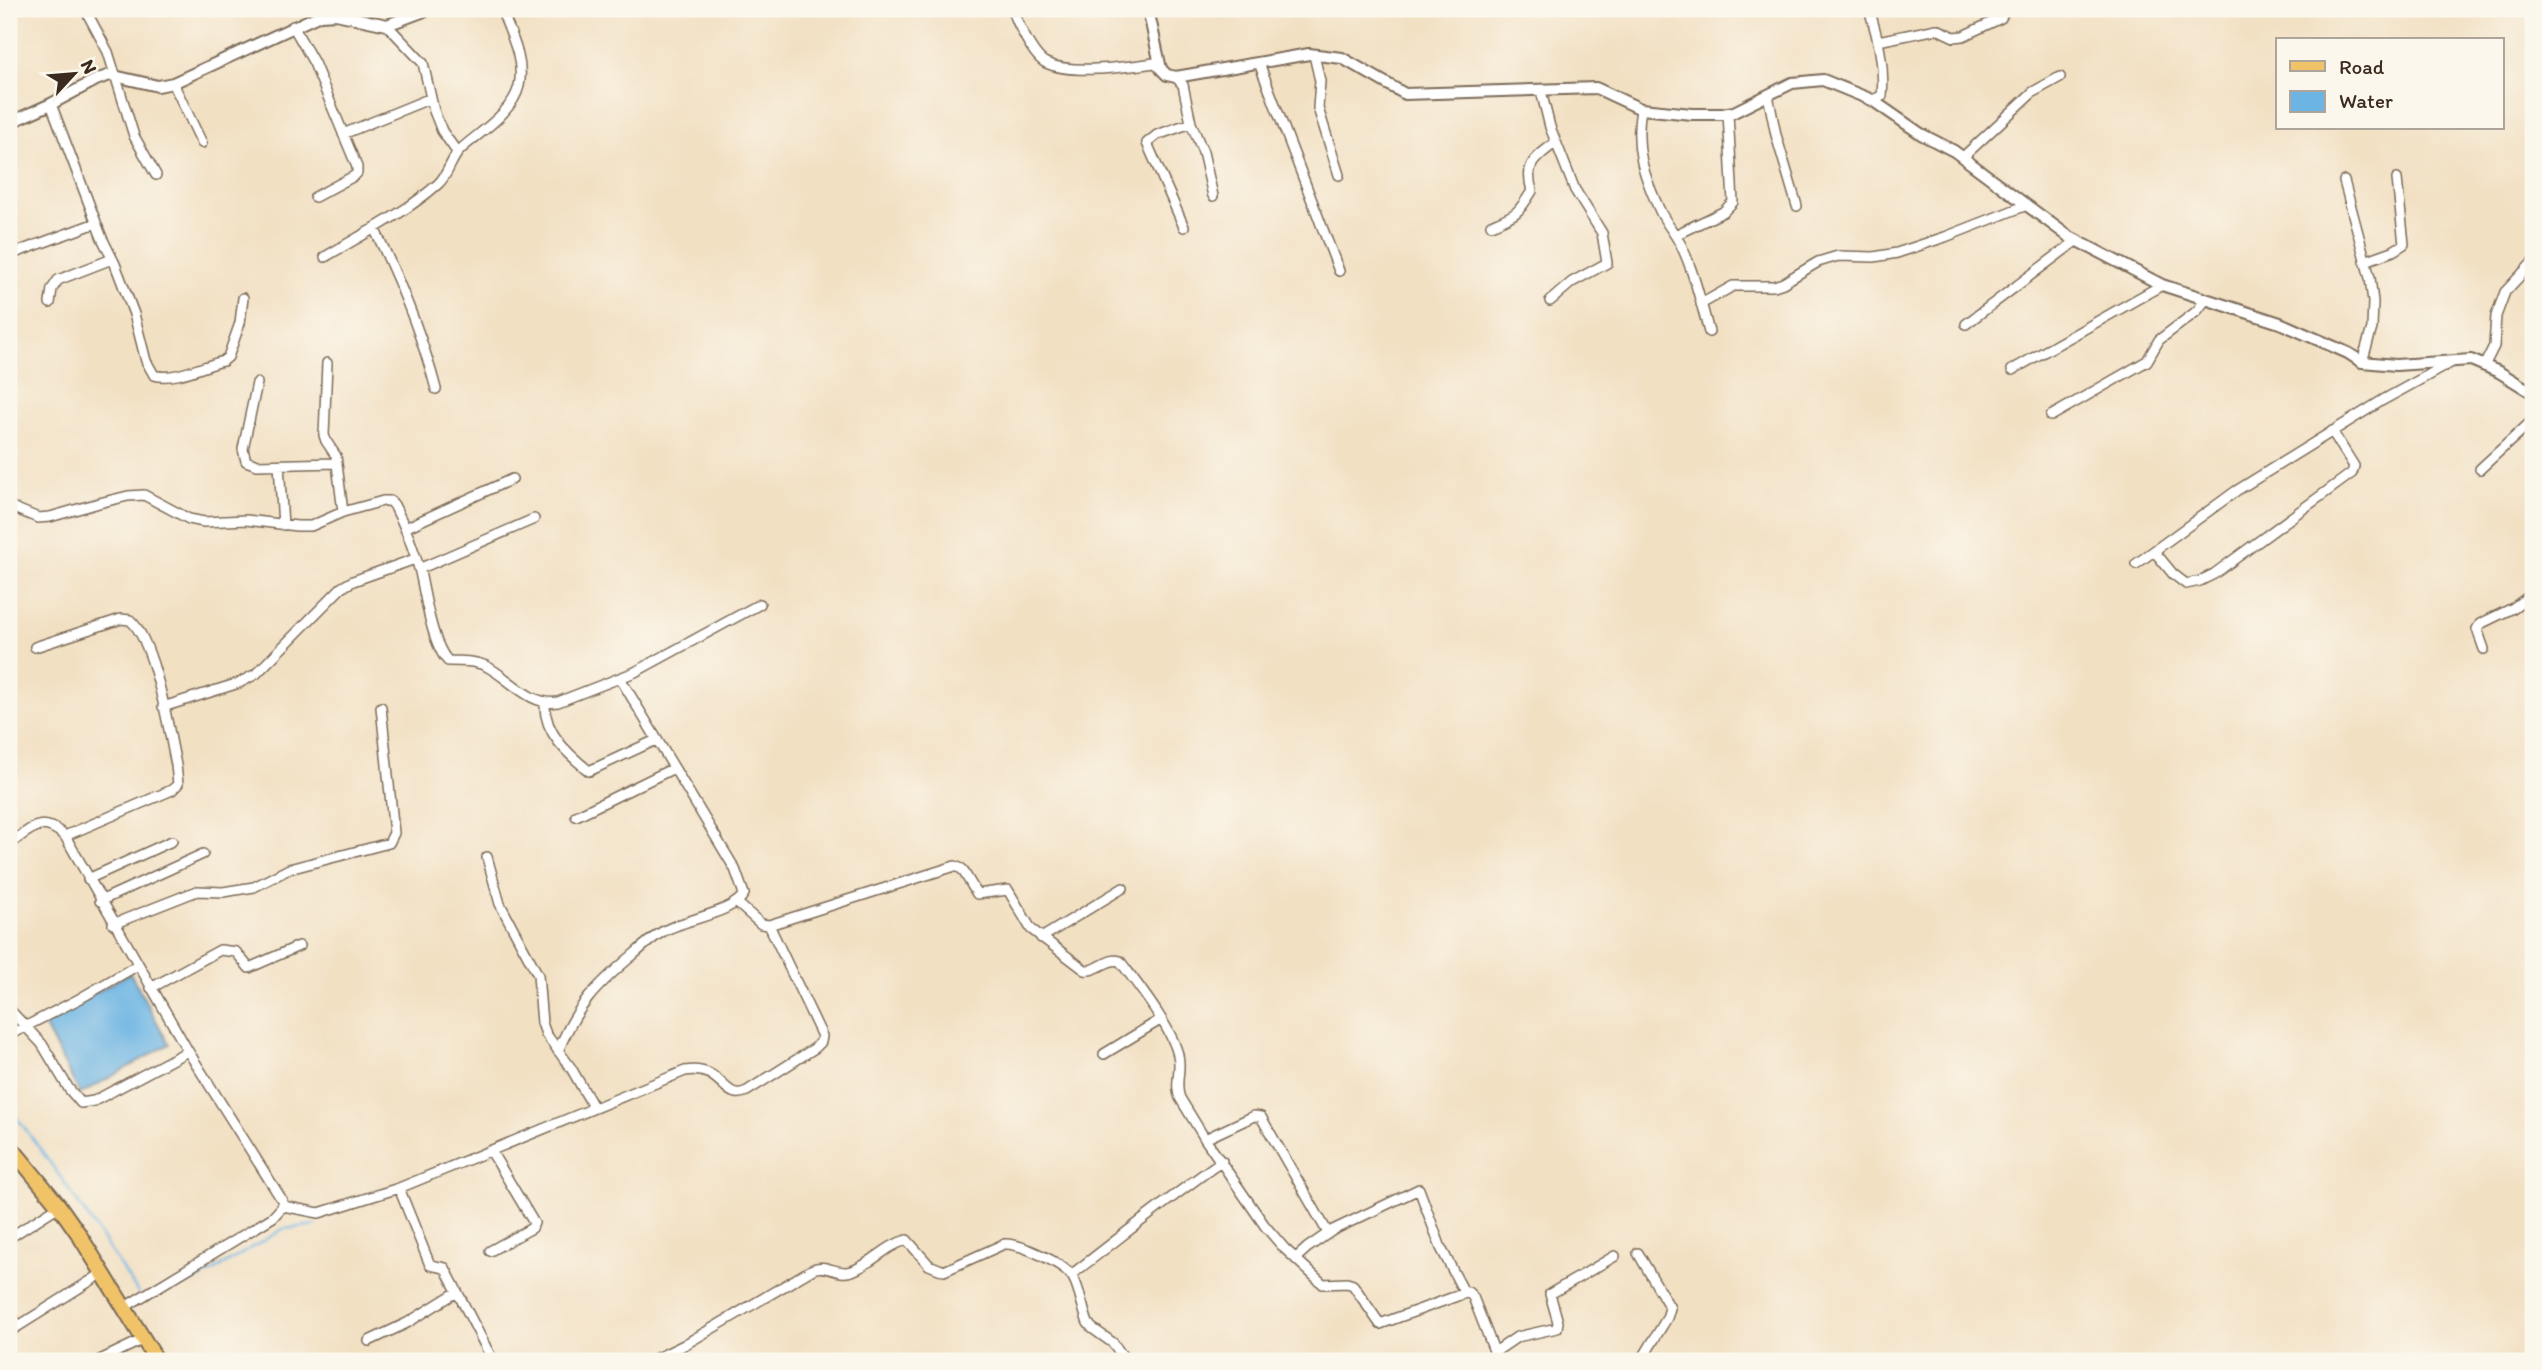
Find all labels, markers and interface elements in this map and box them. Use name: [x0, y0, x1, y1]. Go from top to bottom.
north arrow: [38, 38, 108, 108]
legend: [2276, 38, 2504, 130]
text: Road: [2339, 54, 2385, 79]
text: N: [76, 56, 102, 78]
text: Water: [2339, 88, 2393, 113]

